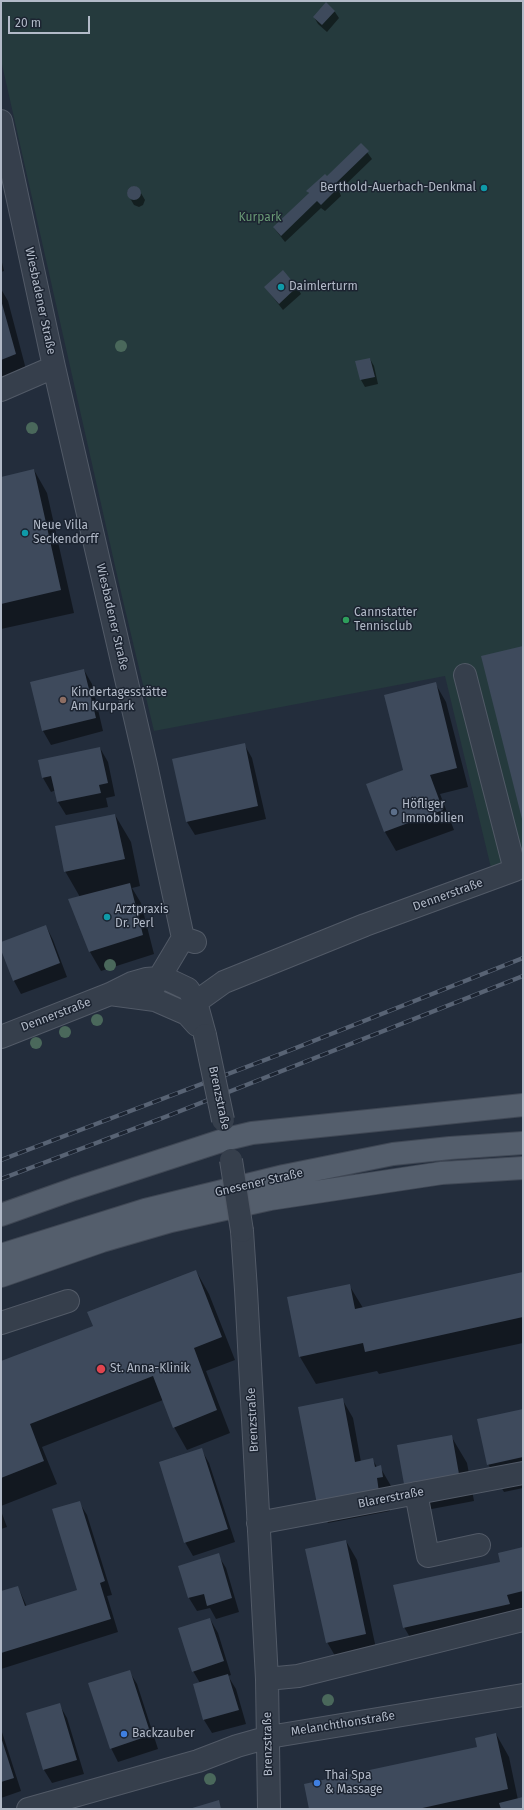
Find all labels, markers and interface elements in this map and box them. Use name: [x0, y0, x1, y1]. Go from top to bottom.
scale bar: [10, 8, 92, 34]
text: 20 m: [15, 16, 41, 30]
place label: Berthold-Auerbach-Denkmal: [320, 181, 476, 195]
marker: Berthold-Auerbach-Denkmal: [479, 183, 489, 193]
park label: Kurpark: [239, 211, 281, 225]
street label: Wiesbadener Straße: [22, 246, 58, 356]
place label: Daimlerturm: [289, 280, 358, 294]
marker: Daimlerturm: [276, 282, 286, 292]
place label: Neue Villa Seckendorff: [33, 519, 98, 547]
marker: Neue Villa Seckendorff: [20, 528, 30, 538]
street label: Wiesbadener Straße: [93, 562, 131, 672]
place label: Cannstatter Tennisclub: [354, 606, 417, 634]
marker: Cannstatter Tennisclub: [341, 615, 351, 625]
place label: Kindertagesstätte Am Kurpark: [71, 686, 167, 714]
marker: Kindertagesstätte Am Kurpark: [58, 695, 68, 705]
place label: Höfliger Immobilien: [402, 798, 464, 826]
marker: Höfliger Immobilien: [389, 807, 399, 817]
street label: Dennerstraße: [411, 876, 485, 914]
place label: Arztpraxis Dr. Perl: [115, 903, 169, 931]
marker: Arztpraxis Dr. Perl: [102, 912, 112, 922]
street label: Dennerstraße: [19, 995, 93, 1035]
street label: Brenzstraße: [205, 1065, 233, 1131]
street label: Gnesener Straße: [214, 1166, 304, 1200]
place label: St. Anna-Klinik: [110, 1362, 190, 1376]
marker: St. Anna-Klinik: [95, 1363, 107, 1375]
street label: Brenzstraße: [244, 1387, 262, 1453]
street label: Blarerstraße: [357, 1485, 425, 1511]
street label: Melanchthonstraße: [290, 1709, 396, 1739]
street label: Brenzstraße: [260, 1712, 276, 1776]
place label: Backzauber: [132, 1727, 195, 1741]
marker: Backzauber: [119, 1729, 129, 1739]
place label: Thai Spa & Massage: [325, 1769, 383, 1797]
marker: Thai Spa & Massage: [312, 1778, 322, 1788]

